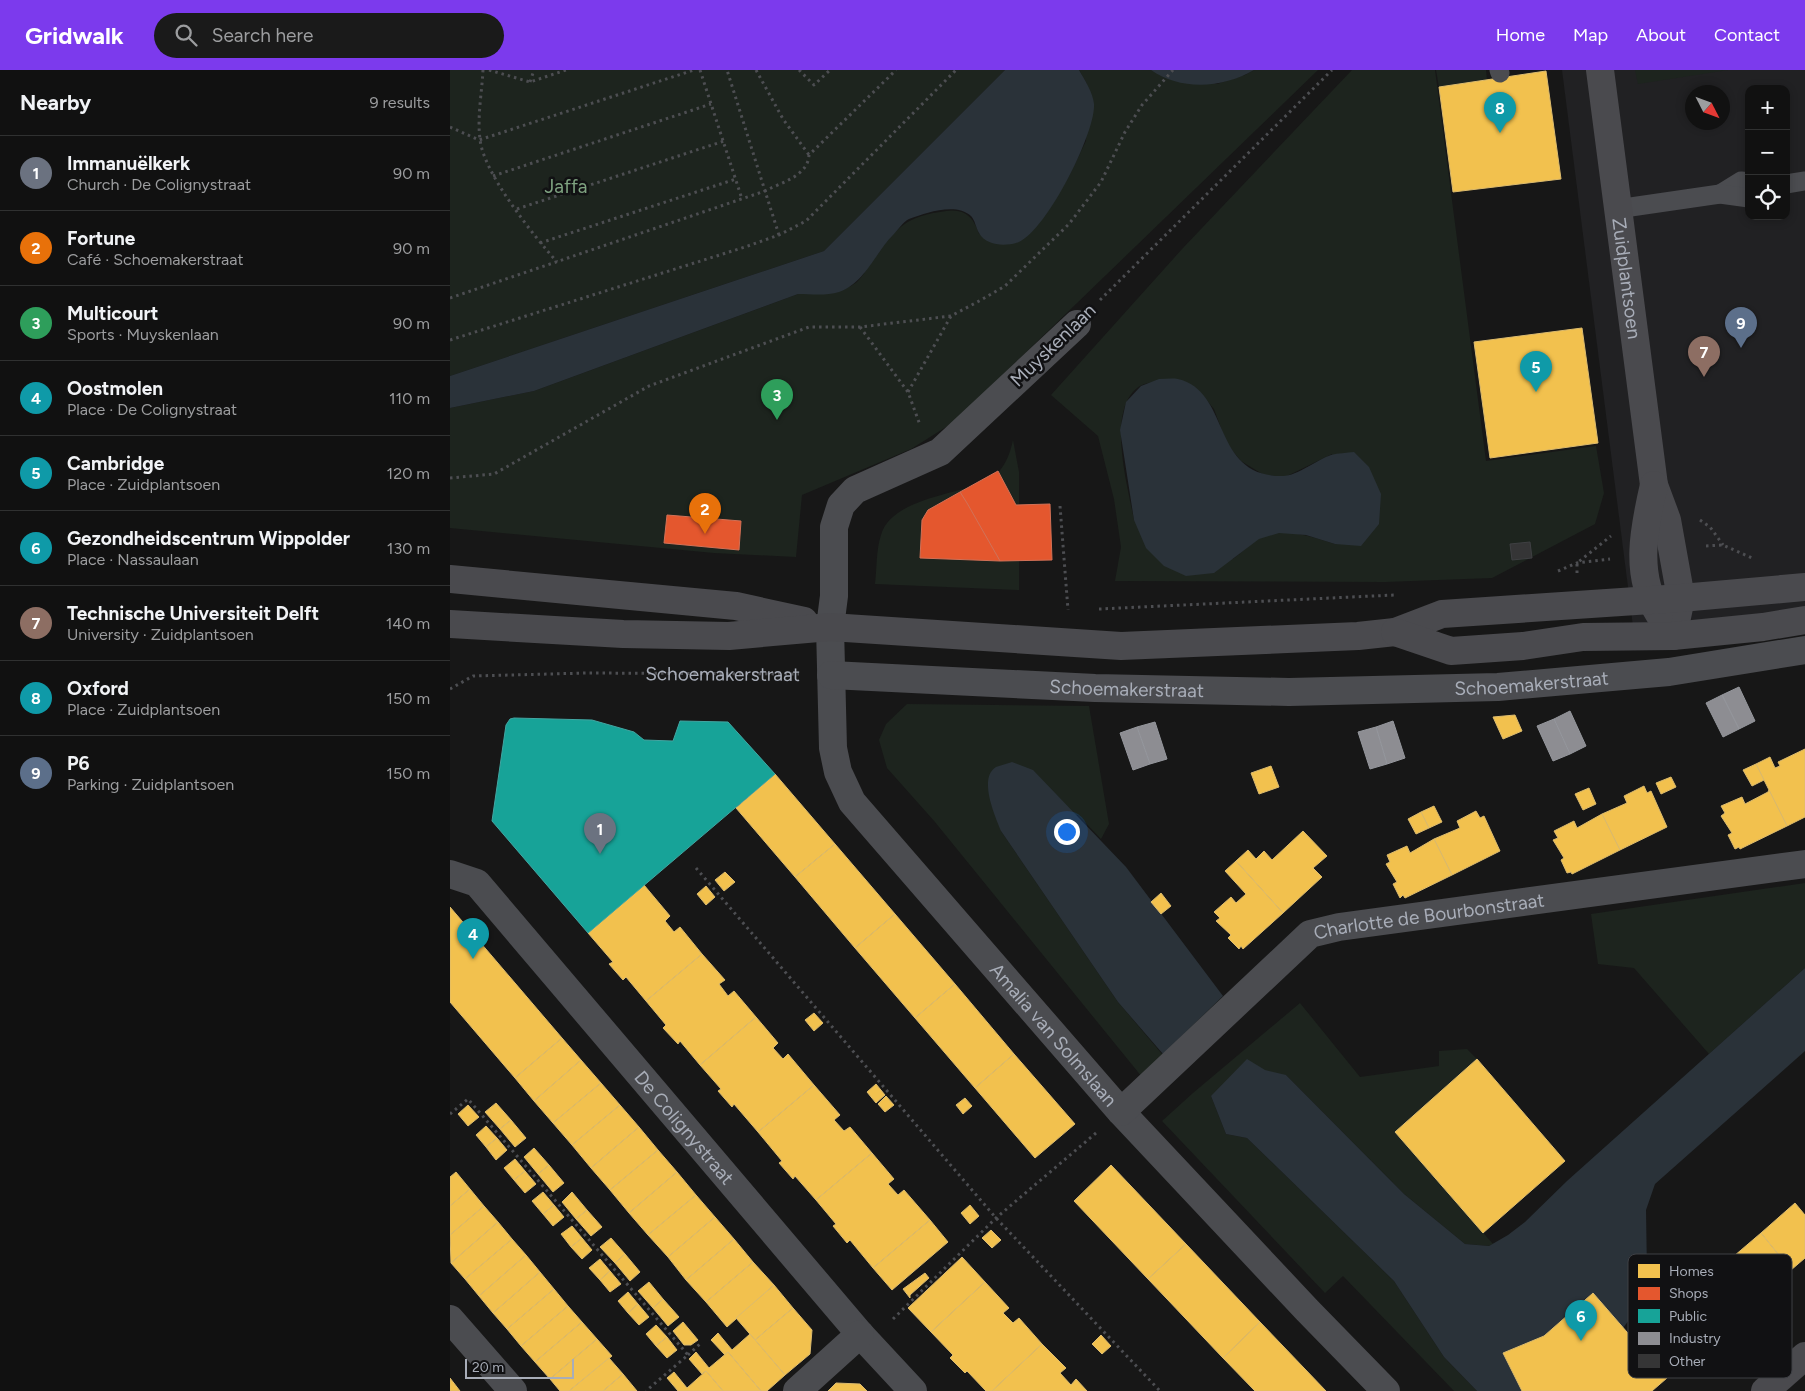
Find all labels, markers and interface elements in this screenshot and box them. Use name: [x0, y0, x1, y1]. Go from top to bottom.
search box: [154, 13, 504, 58]
text: Gridwalk: [25, 21, 124, 50]
icon: search: [172, 21, 200, 49]
text: Search here: [212, 24, 313, 47]
text: Home: [1496, 24, 1545, 46]
text: Map: [1573, 24, 1608, 46]
text: About: [1636, 24, 1686, 46]
text: Contact: [1714, 24, 1780, 46]
north arrow: [1685, 85, 1730, 130]
map controls: [1745, 85, 1790, 220]
button: +: [1745, 85, 1790, 130]
text: Nearby: [20, 90, 91, 115]
pin: 8: [1484, 92, 1516, 133]
text: 9 results: [369, 93, 430, 112]
button: −: [1745, 130, 1790, 175]
text: Immanuëlkerk: [67, 152, 190, 175]
text: 1: [33, 164, 39, 183]
text: 90 m: [393, 164, 430, 183]
text: Church · De Colignystraat: [67, 175, 251, 194]
park label: Jaffa: [544, 175, 588, 198]
button: locate: [1745, 175, 1790, 220]
street label: Zuidplantsoen: [1608, 216, 1646, 340]
text: Fortune: [67, 227, 135, 250]
text: 2: [31, 239, 41, 258]
text: 90 m: [393, 239, 430, 258]
text: Café · Schoemakerstraat: [67, 250, 243, 269]
street label: Muyskenlaan: [1006, 299, 1100, 391]
text: Multicourt: [67, 302, 158, 325]
pin: 9: [1725, 307, 1757, 348]
text: 3: [32, 314, 40, 333]
text: 90 m: [393, 314, 430, 333]
text: Sports · Muyskenlaan: [67, 325, 219, 344]
pin: 7: [1688, 336, 1720, 377]
pin: 5: [1520, 351, 1552, 392]
text: Oostmolen: [67, 377, 163, 400]
pin: 3: [761, 379, 793, 420]
text: 4: [31, 389, 41, 408]
text: 110 m: [389, 389, 430, 408]
text: Place · De Colignystraat: [67, 400, 237, 419]
text: Cambridge: [67, 452, 164, 475]
text: 5: [31, 464, 41, 483]
text: 120 m: [387, 464, 430, 483]
text: Place · Zuidplantsoen: [67, 475, 220, 494]
pin: 2: [689, 493, 721, 534]
text: Gezondheidscentrum Wippolder: [67, 527, 350, 550]
text: 6: [31, 539, 41, 558]
text: 130 m: [387, 539, 430, 558]
text: Place · Nassaulaan: [67, 550, 199, 569]
text: Technische Universiteit Delft: [67, 602, 319, 625]
text: 7: [32, 614, 40, 633]
text: 140 m: [386, 614, 430, 633]
text: University · Zuidplantsoen: [67, 625, 254, 644]
street label: Schoemakerstraat: [645, 662, 800, 686]
street label: Schoemakerstraat: [1454, 666, 1610, 700]
street label: Schoemakerstraat: [1049, 674, 1204, 702]
text: Oxford: [67, 677, 129, 700]
text: 8: [31, 689, 41, 708]
text: 150 m: [386, 689, 430, 708]
text: Place · Zuidplantsoen: [67, 700, 220, 719]
text: P6: [67, 752, 89, 775]
text: 9: [31, 764, 41, 783]
text: 150 m: [386, 764, 430, 783]
text: Parking · Zuidplantsoen: [67, 775, 234, 794]
pin: 1: [584, 813, 616, 854]
your location: [1054, 819, 1080, 845]
street label: Charlotte de Bourbonstraat: [1311, 888, 1546, 944]
pin: 4: [457, 918, 489, 959]
street label: Amalia van Solmslaan: [985, 958, 1122, 1111]
street label: De Colignystraat: [630, 1066, 739, 1189]
legend: [1628, 1254, 1792, 1378]
text: Homes: [1669, 1263, 1714, 1280]
text: Shops: [1669, 1285, 1708, 1302]
pin: 6: [1565, 1300, 1597, 1341]
text: Public: [1669, 1308, 1707, 1325]
text: Industry: [1669, 1330, 1721, 1347]
text: Other: [1669, 1353, 1706, 1370]
scale bar: [465, 1356, 574, 1379]
text: 20 m: [472, 1359, 504, 1376]

